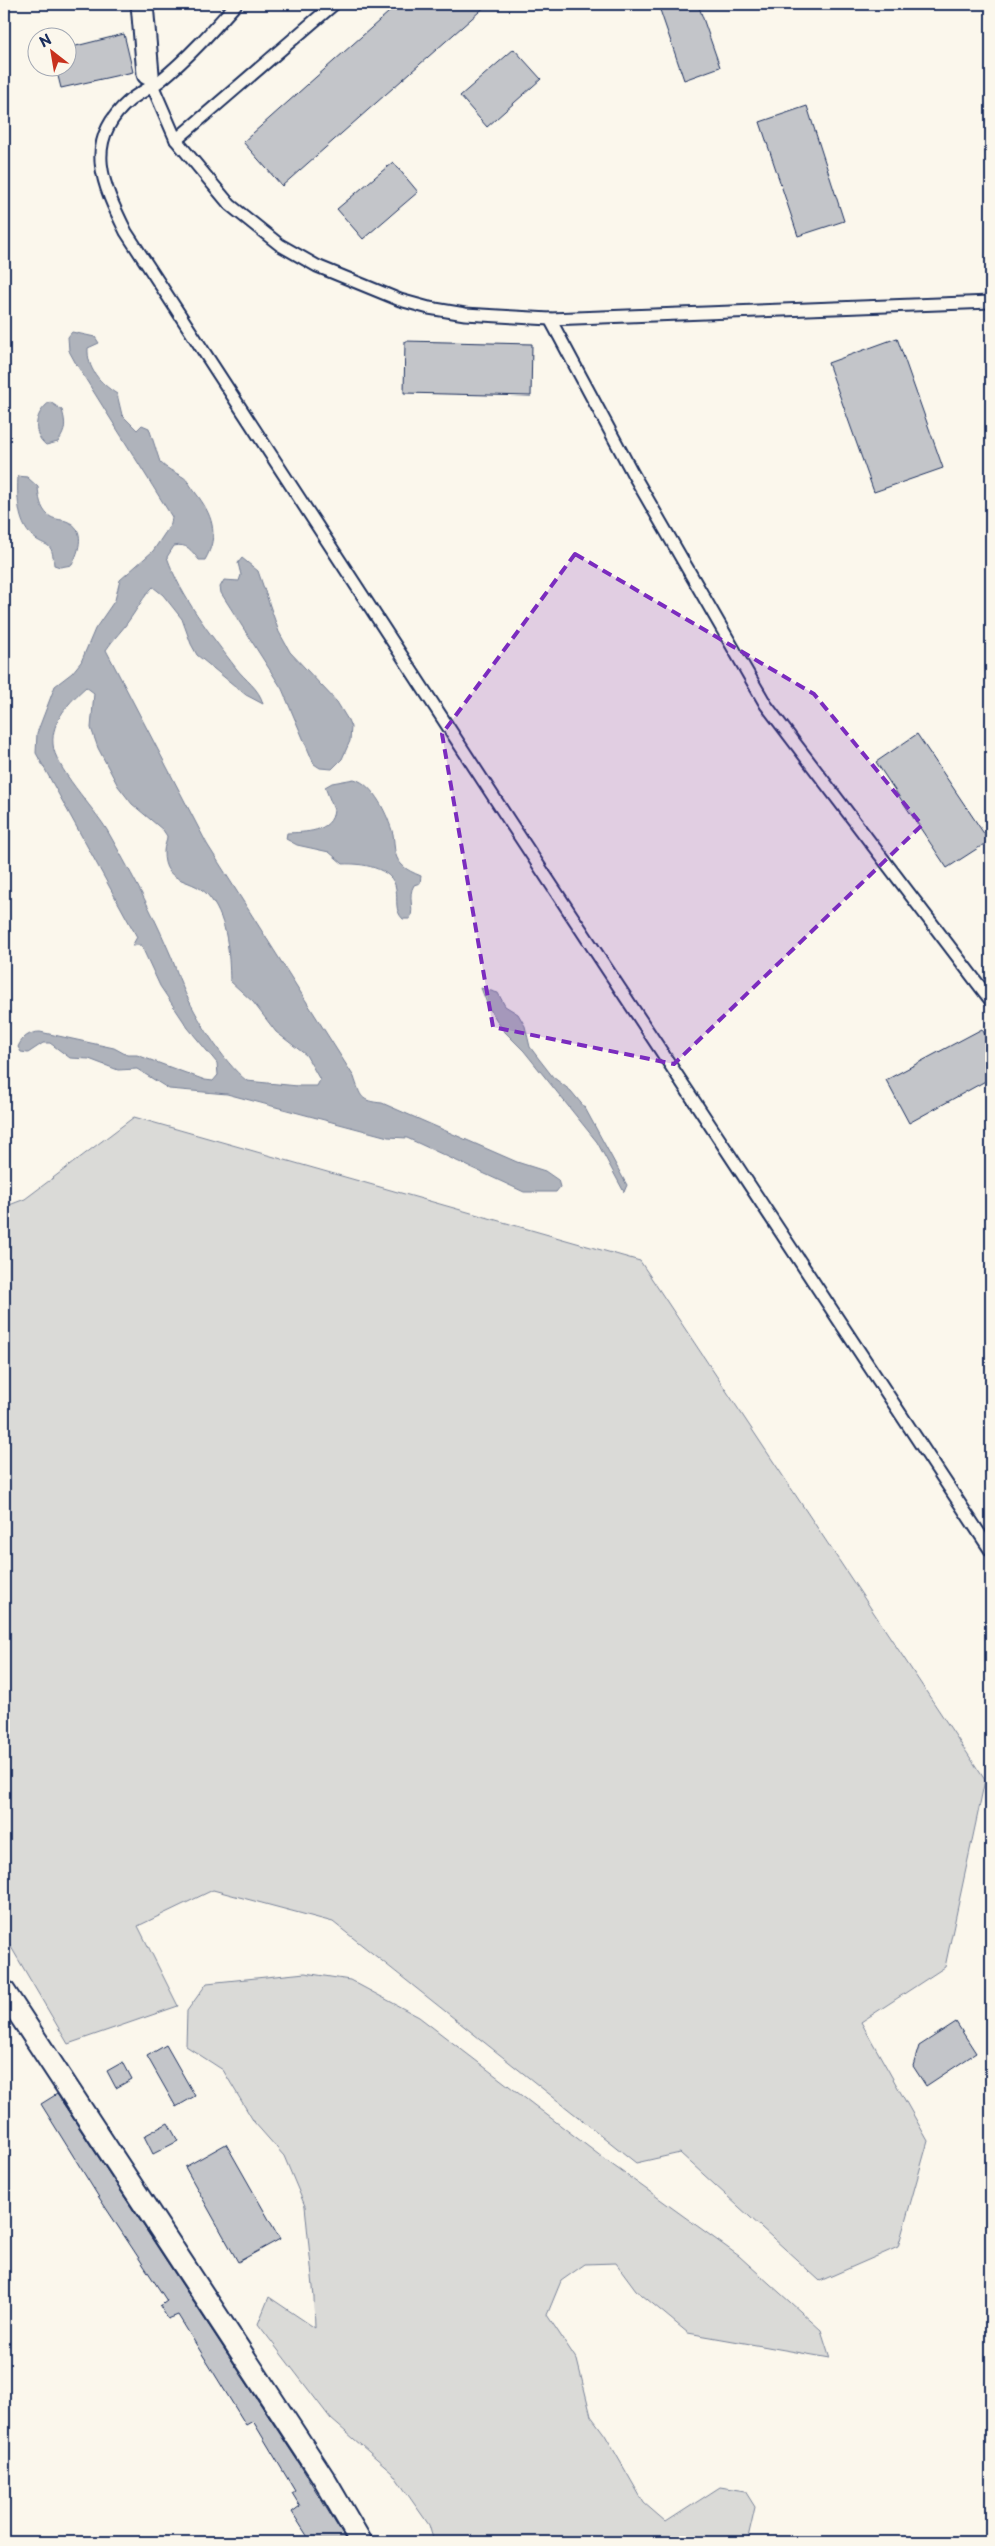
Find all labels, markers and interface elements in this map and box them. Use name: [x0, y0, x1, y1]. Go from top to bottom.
north arrow: [28, 28, 78, 78]
text: N: [35, 29, 55, 52]

